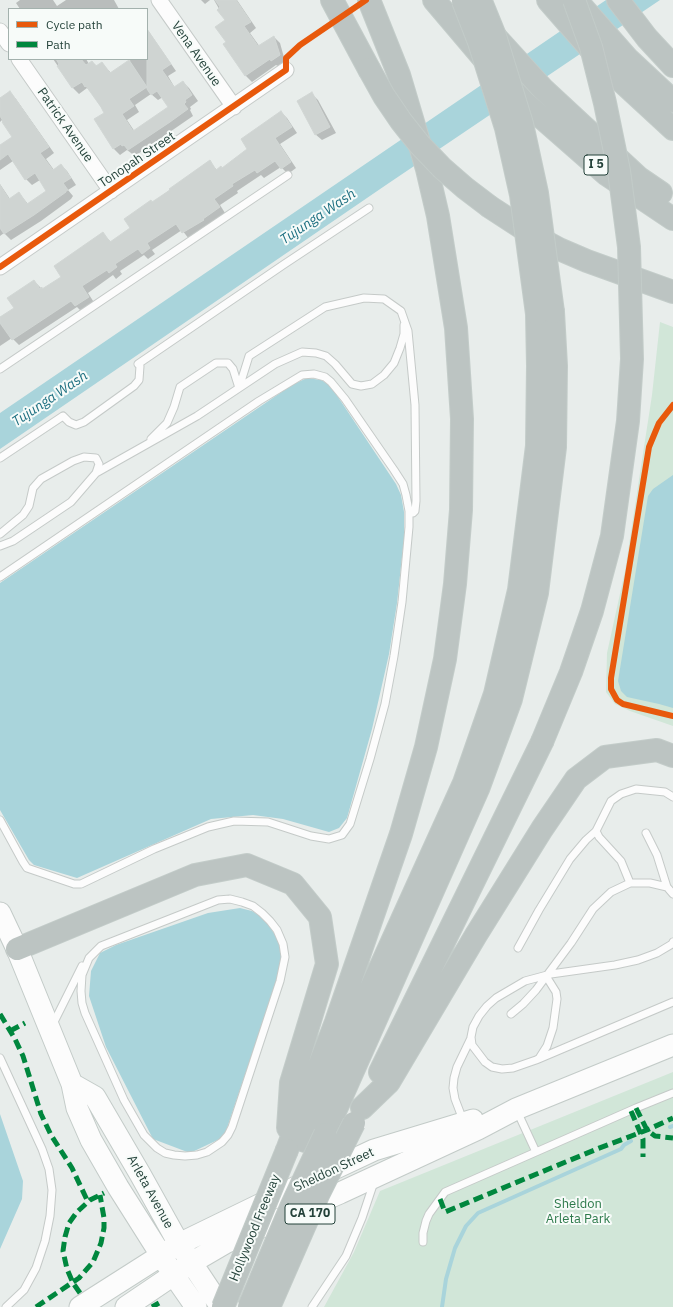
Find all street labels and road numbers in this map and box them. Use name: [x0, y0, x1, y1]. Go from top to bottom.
street label: Vena Avenue: [168, 19, 224, 89]
street label: Patrick Avenue: [34, 85, 96, 165]
street label: Tonopah Street: [96, 129, 178, 191]
road number: I 5: [584, 155, 608, 175]
street label: Sheldon Street: [291, 1145, 377, 1195]
street label: Arleta Avenue: [123, 1152, 177, 1232]
street label: Hollywood Freeway: [226, 1172, 284, 1284]
road number: CA 170: [285, 1204, 335, 1224]

